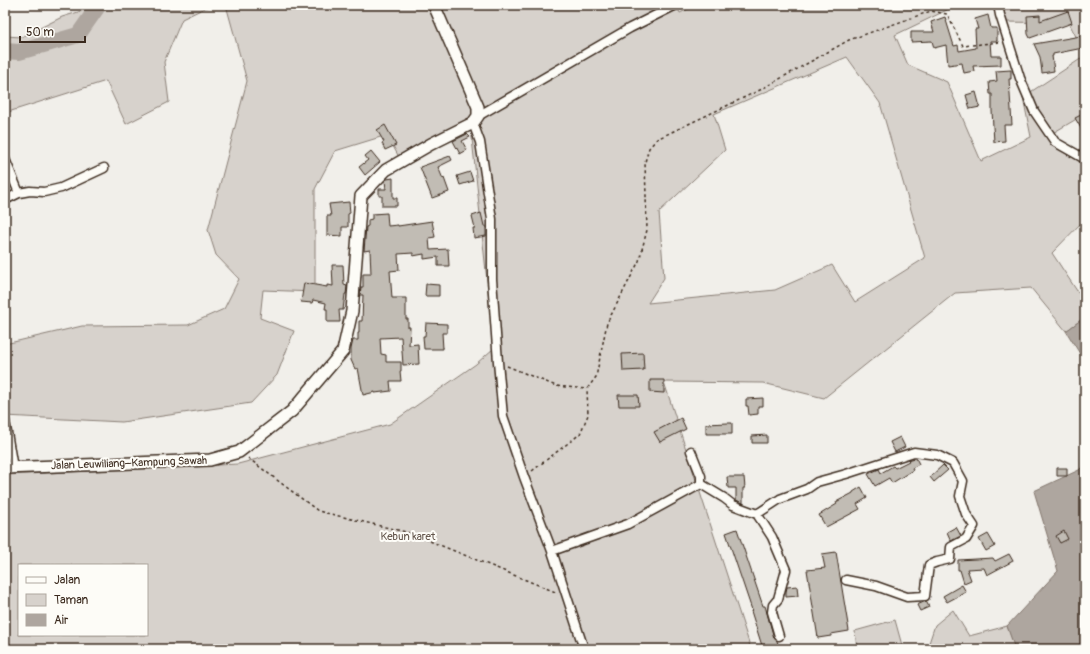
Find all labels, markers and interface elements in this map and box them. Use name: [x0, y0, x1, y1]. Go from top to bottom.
scale bar: [20, 18, 85, 44]
text: 50 m: [26, 25, 54, 40]
street label: Jalan Leuwiliang–Kampung Sawah: [51, 454, 207, 472]
park label: Kebun karet: [381, 530, 436, 543]
legend: [18, 564, 148, 636]
text: Jalan: [54, 573, 80, 588]
text: Taman: [54, 593, 88, 608]
text: Air: [54, 613, 69, 628]

